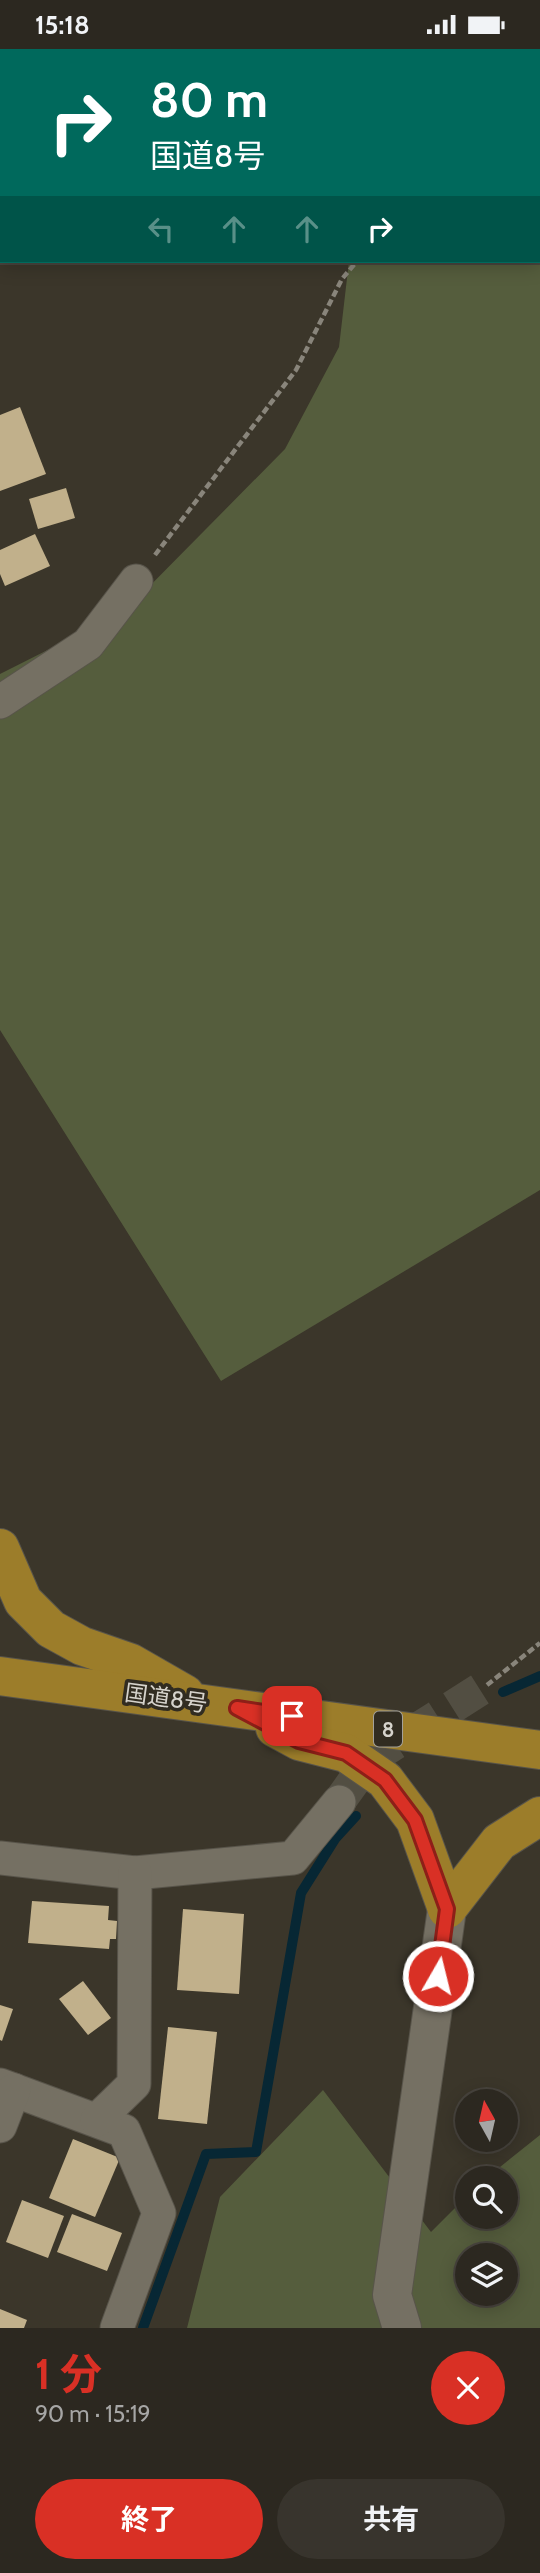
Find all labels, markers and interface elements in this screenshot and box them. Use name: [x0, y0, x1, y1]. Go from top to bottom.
text: 15:18: [35, 9, 90, 41]
text: 80 m: [150, 70, 268, 129]
icon: right: [35, 77, 126, 168]
text: 国道8号: [150, 136, 265, 175]
icon: left: [142, 210, 180, 248]
icon: ahead: [215, 210, 253, 248]
icon: ahead: [288, 210, 326, 248]
icon: right: [361, 210, 399, 248]
street label: 国道8号: [123, 1678, 209, 1718]
pin: [262, 1686, 322, 1746]
icon: arrive: [273, 1697, 311, 1735]
road number: 8: [374, 1711, 402, 1747]
position arrow: [401, 1939, 475, 2013]
north arrow: [455, 2089, 518, 2153]
map controls: [455, 2089, 518, 2306]
button: search: [455, 2166, 518, 2229]
button: layers: [455, 2243, 518, 2306]
text: 1 分: [35, 2348, 102, 2400]
button: close: [431, 2351, 505, 2425]
text: 90 m · 15:19: [35, 2400, 151, 2428]
button: 終了: [35, 2479, 263, 2559]
button: 共有: [277, 2479, 505, 2559]

